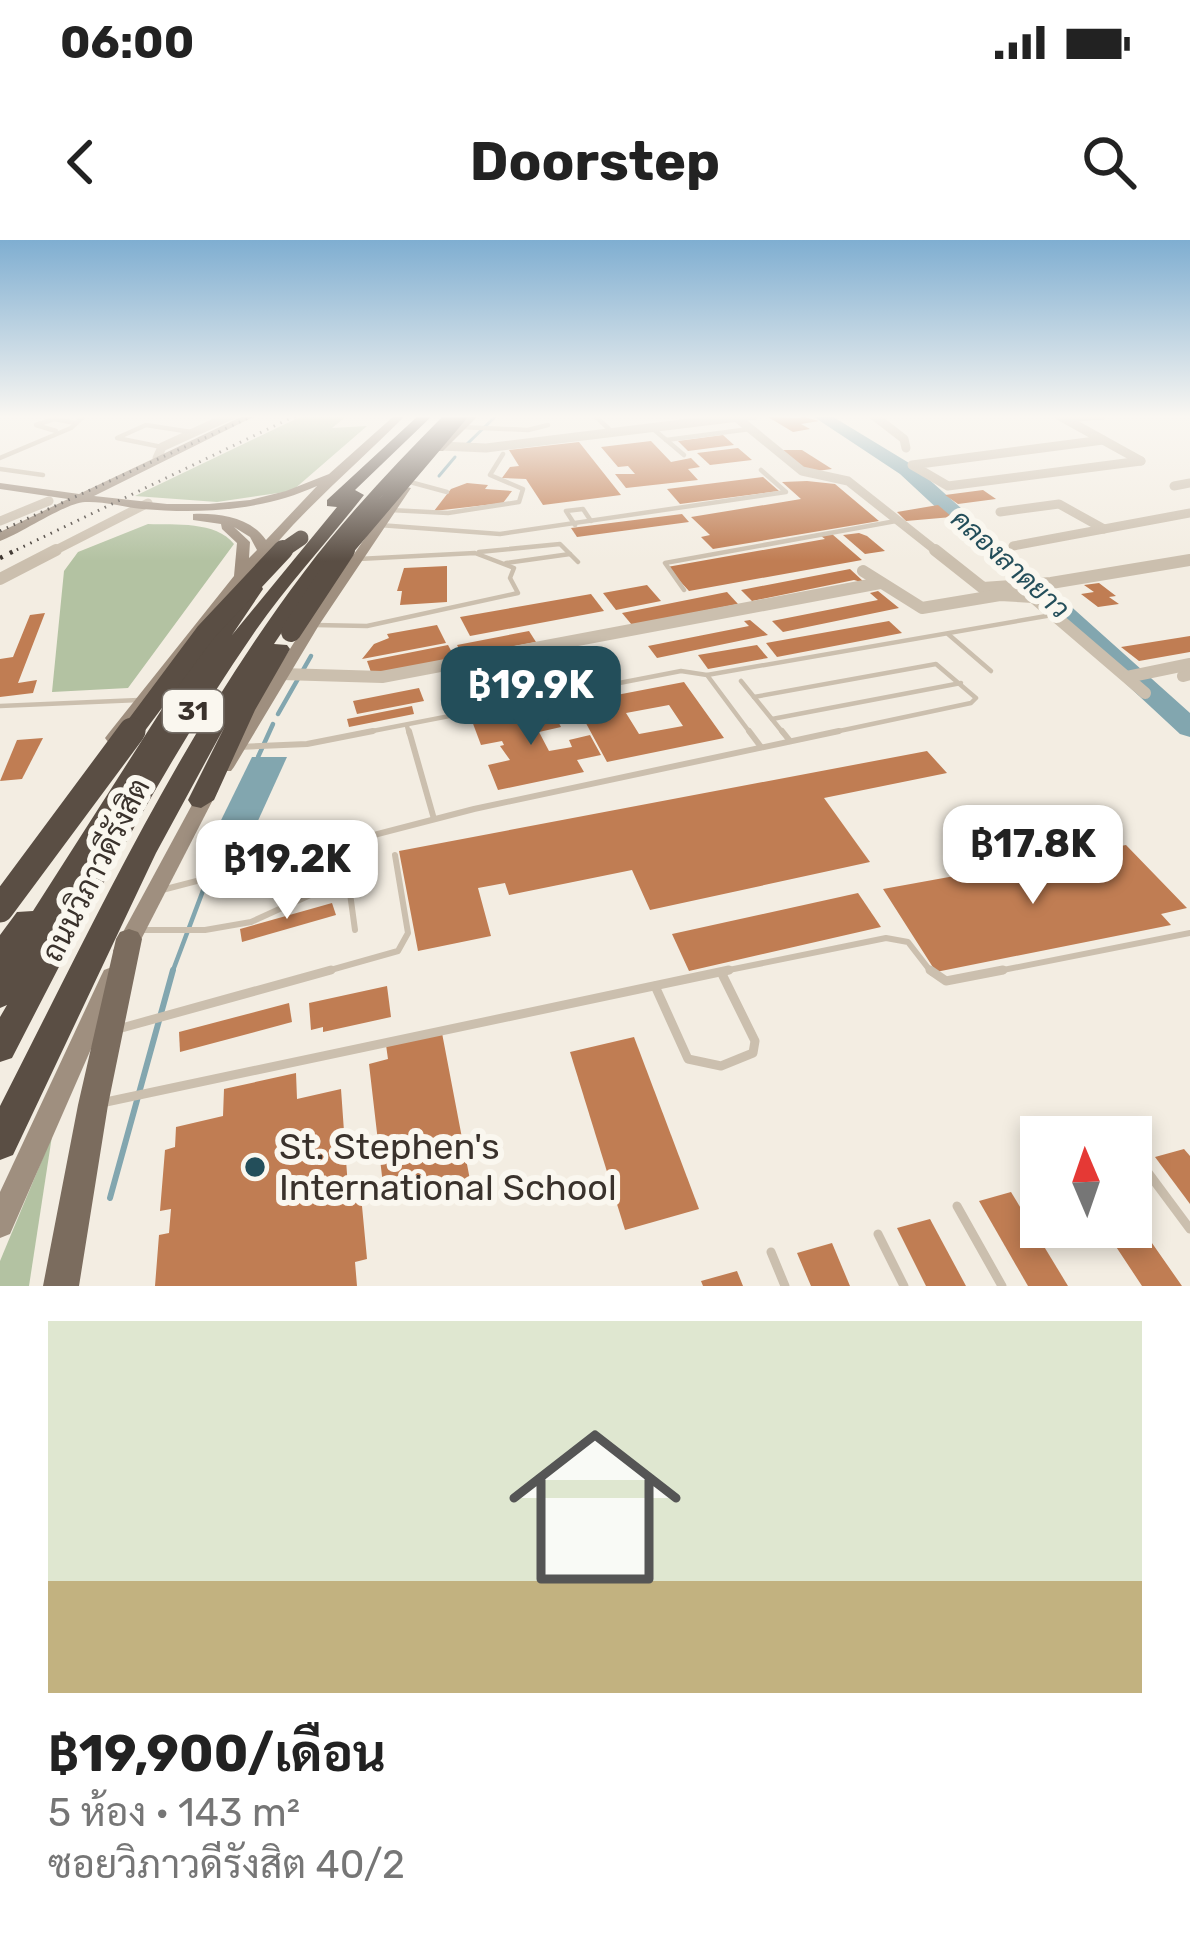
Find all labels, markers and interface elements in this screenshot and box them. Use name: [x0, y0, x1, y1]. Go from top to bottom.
text: 06:00: [60, 16, 194, 69]
icon: back: [48, 129, 114, 195]
icon: search: [1076, 129, 1142, 195]
text: Doorstep: [470, 130, 720, 194]
water label: คลองลาดยาว: [945, 503, 1075, 625]
pin: ฿19.9K: [433, 646, 629, 748]
text: ฿19.9K: [468, 662, 594, 708]
road number: 31: [163, 690, 223, 732]
street label: ถนนวิภาวดีรังสิต: [33, 772, 158, 968]
pin: ฿17.8K: [935, 805, 1131, 907]
pin: ฿19.2K: [189, 820, 385, 922]
text: ฿17.8K: [970, 821, 1096, 867]
text: ฿19.2K: [223, 836, 351, 882]
north arrow: [1020, 1116, 1152, 1248]
map controls: [1020, 1116, 1152, 1248]
place label: St. Stephen's International School: [279, 1125, 617, 1209]
marker: St. Stephen's International School: [242, 1154, 268, 1180]
icon: home: [487, 1399, 703, 1615]
text: ฿19,900/เดือน: [48, 1723, 386, 1784]
text: 5 ห้อง · 143 m²: [48, 1790, 300, 1836]
text: ซอยวิภาวดีรังสิต 40/2: [48, 1842, 405, 1888]

